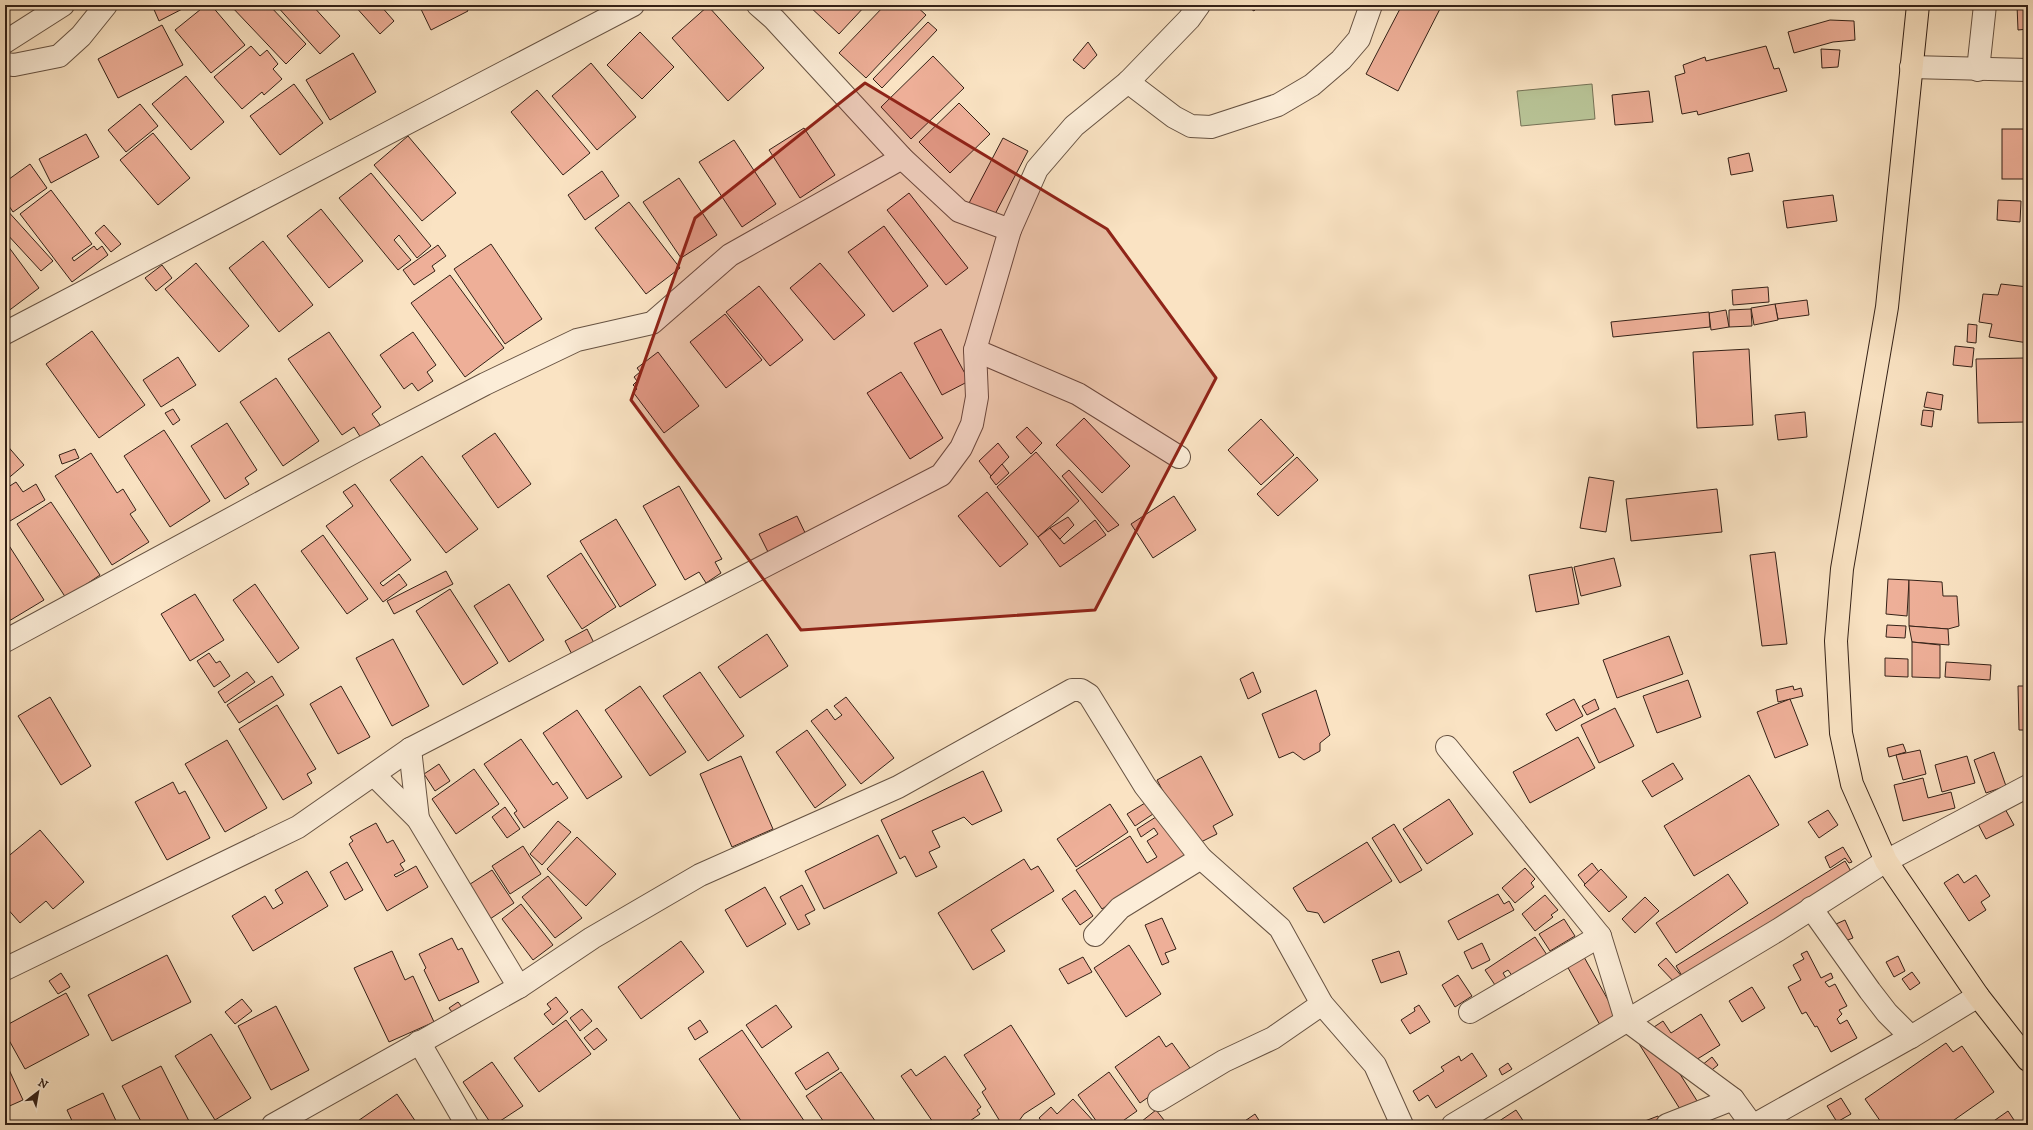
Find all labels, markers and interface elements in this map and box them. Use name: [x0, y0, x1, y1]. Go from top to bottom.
north arrow: [18, 1072, 58, 1112]
text: N: [35, 1076, 50, 1093]

